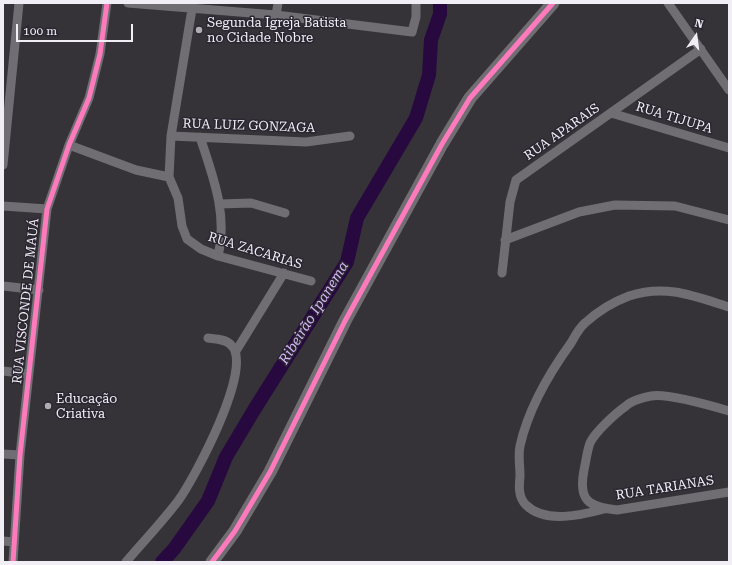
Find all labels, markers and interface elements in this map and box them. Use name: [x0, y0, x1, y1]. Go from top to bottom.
place label: Segunda Igreja Batista no Cidade Nobre: [207, 15, 346, 46]
scale bar: [18, 16, 135, 42]
north arrow: [676, 16, 716, 56]
text: N: [693, 17, 705, 31]
text: 100 m: [23, 24, 57, 38]
marker: Segunda Igreja Batista no Cidade Nobre: [194, 25, 204, 35]
street label: RUA TIJUPA: [634, 99, 714, 137]
street label: RUA APARAIS: [521, 100, 603, 164]
street label: RUA LUIZ GONZAGA: [182, 116, 316, 136]
street label: RUA VISCONDE DE MAUÁ: [10, 217, 42, 385]
street label: RUA ZACARIAS: [206, 229, 304, 273]
water label: Ribeirão Ipanema: [276, 259, 352, 367]
place label: Educação Criativa: [56, 391, 117, 422]
marker: Educação Criativa: [43, 401, 53, 411]
street label: RUA TARIANAS: [615, 473, 715, 503]

